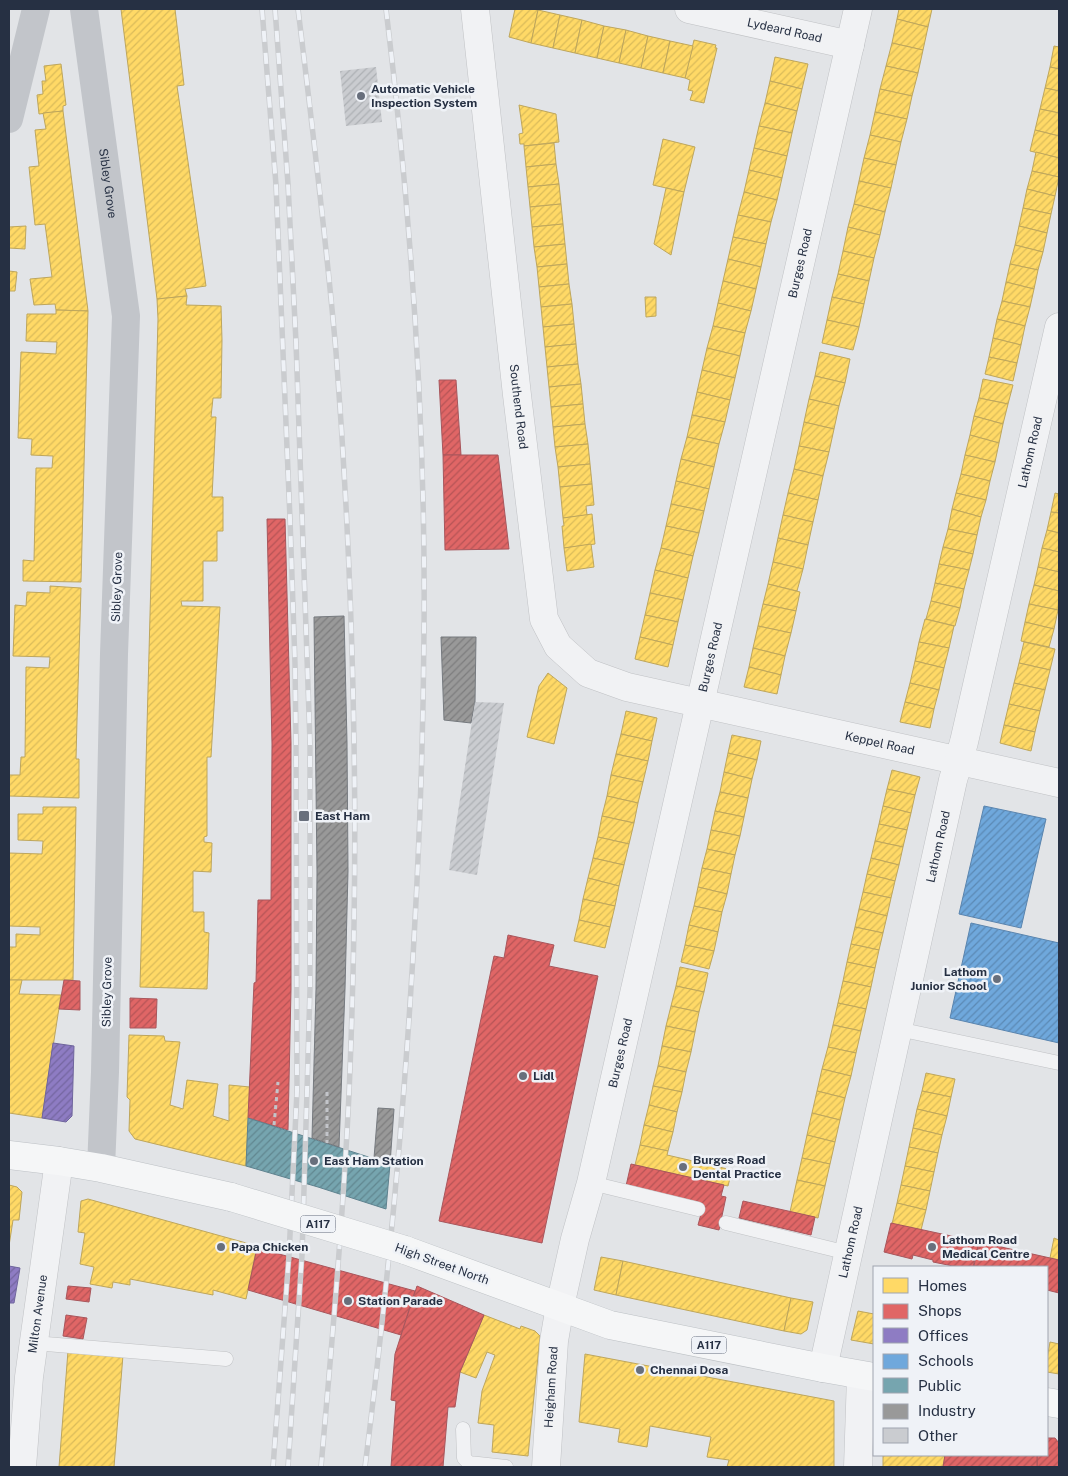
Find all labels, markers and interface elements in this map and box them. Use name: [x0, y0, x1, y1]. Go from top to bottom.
street label: Lydeard Road: [746, 15, 823, 46]
place label: Automatic Vehicle Inspection System: [371, 82, 477, 110]
marker: Automatic Vehicle Inspection System: [355, 90, 367, 102]
street label: Sibley Grove: [96, 148, 120, 219]
street label: Burges Road: [785, 227, 815, 299]
street label: Southend Road: [507, 363, 530, 450]
street label: Lathom Road: [1015, 415, 1045, 490]
street label: Sibley Grove: [109, 551, 125, 622]
street label: Burges Road: [696, 621, 725, 693]
street label: Keppel Road: [844, 729, 916, 758]
marker: East Ham: [297, 809, 311, 823]
place label: East Ham: [315, 809, 370, 823]
street label: Lathom Road: [924, 809, 953, 884]
street label: Sibley Grove: [99, 957, 115, 1027]
place label: Lathom Junior School: [910, 965, 987, 993]
marker: Lathom Junior School: [991, 973, 1003, 985]
street label: Burges Road: [606, 1017, 635, 1089]
place label: Lidl: [533, 1069, 554, 1083]
marker: Lidl: [517, 1070, 529, 1082]
place label: Burges Road Dental Practice: [693, 1153, 781, 1181]
place label: East Ham Station: [324, 1154, 424, 1168]
marker: East Ham Station: [308, 1155, 320, 1167]
marker: Burges Road Dental Practice: [677, 1161, 689, 1173]
street label: Lathom Road: [836, 1205, 866, 1279]
road number: A117: [300, 1216, 336, 1232]
place label: Lathom Road Medical Centre: [942, 1233, 1030, 1261]
place label: Papa Chicken: [231, 1240, 308, 1254]
street label: High Street North: [393, 1240, 491, 1288]
marker: Papa Chicken: [215, 1241, 227, 1253]
marker: Lathom Road Medical Centre: [926, 1241, 938, 1253]
legend: [873, 1266, 1048, 1456]
street label: Milton Avenue: [25, 1273, 50, 1354]
text: Homes: [918, 1277, 967, 1294]
place label: Station Parade: [358, 1294, 443, 1308]
marker: Station Parade: [342, 1295, 354, 1307]
text: Shops: [918, 1302, 962, 1319]
text: Offices: [918, 1327, 968, 1344]
road number: A117: [692, 1336, 726, 1354]
street label: Heigham Road: [541, 1346, 561, 1428]
text: Schools: [918, 1352, 974, 1369]
place label: Chennai Dosa: [650, 1363, 728, 1377]
marker: Chennai Dosa: [634, 1364, 646, 1376]
text: Public: [918, 1377, 962, 1394]
text: Industry: [918, 1402, 976, 1419]
text: Other: [918, 1427, 958, 1444]

